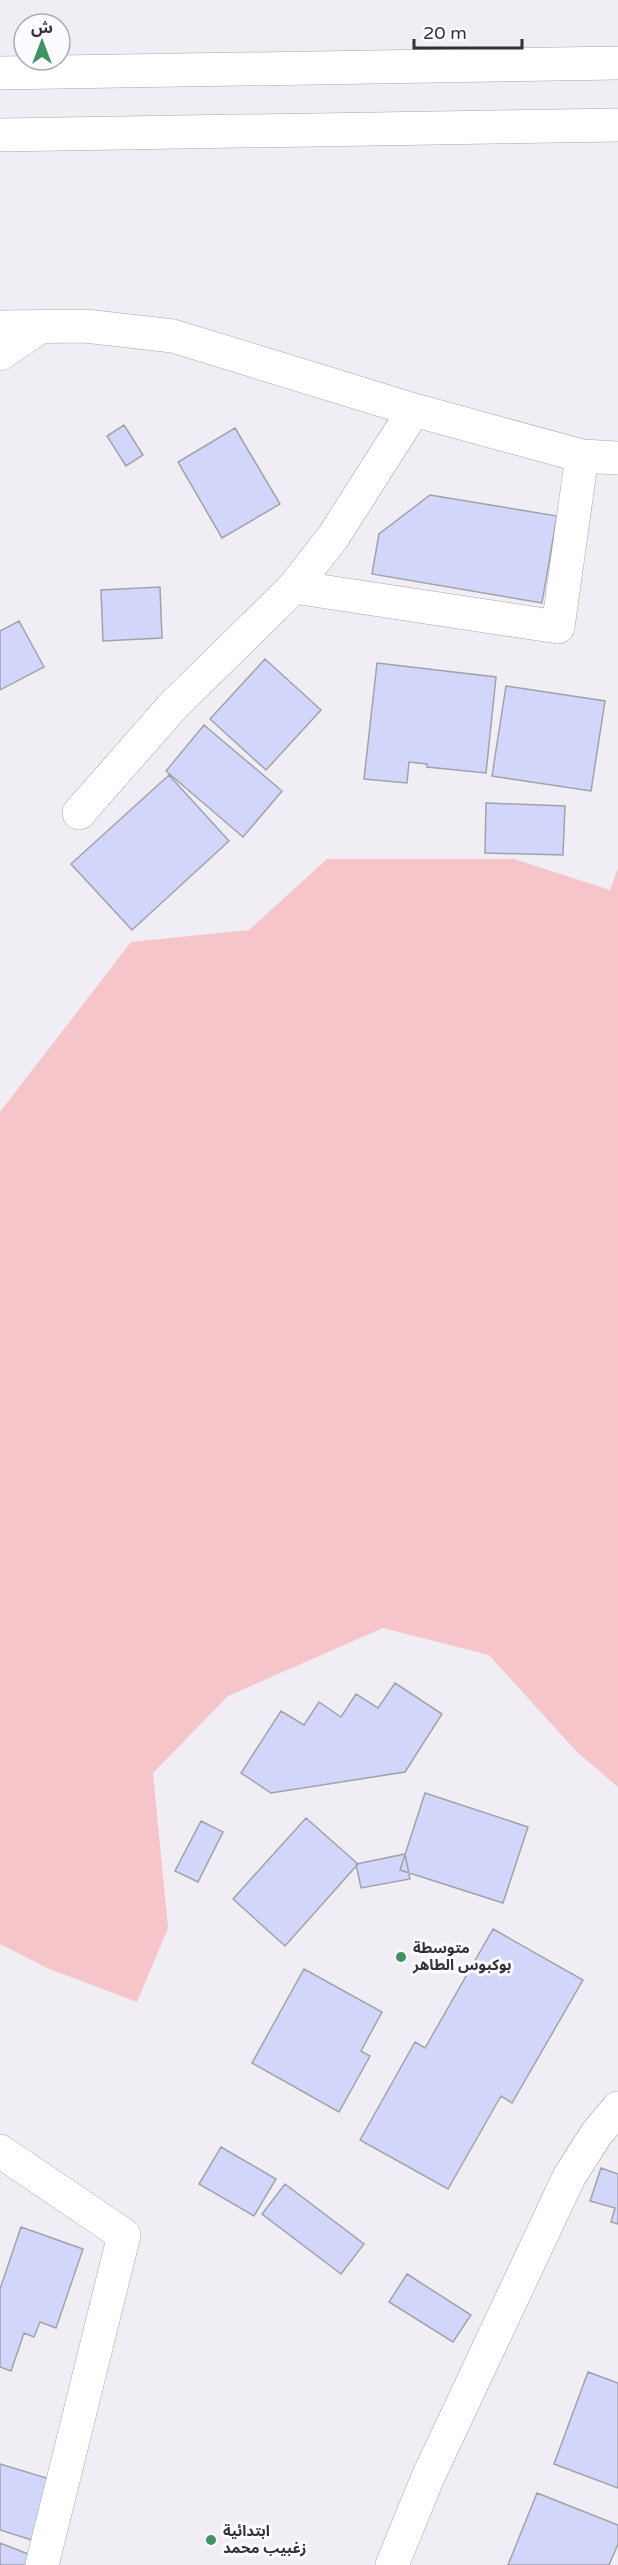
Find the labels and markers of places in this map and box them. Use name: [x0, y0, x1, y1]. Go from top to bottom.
place label: متوسطة بوكبوس الطاهر: [412, 1939, 512, 1974]
marker: متوسطة بوكبوس الطاهر: [394, 1950, 408, 1964]
place label: ابتدائية زغبيب محمد: [223, 2522, 307, 2557]
marker: ابتدائية زغبيب محمد: [204, 2533, 218, 2547]

